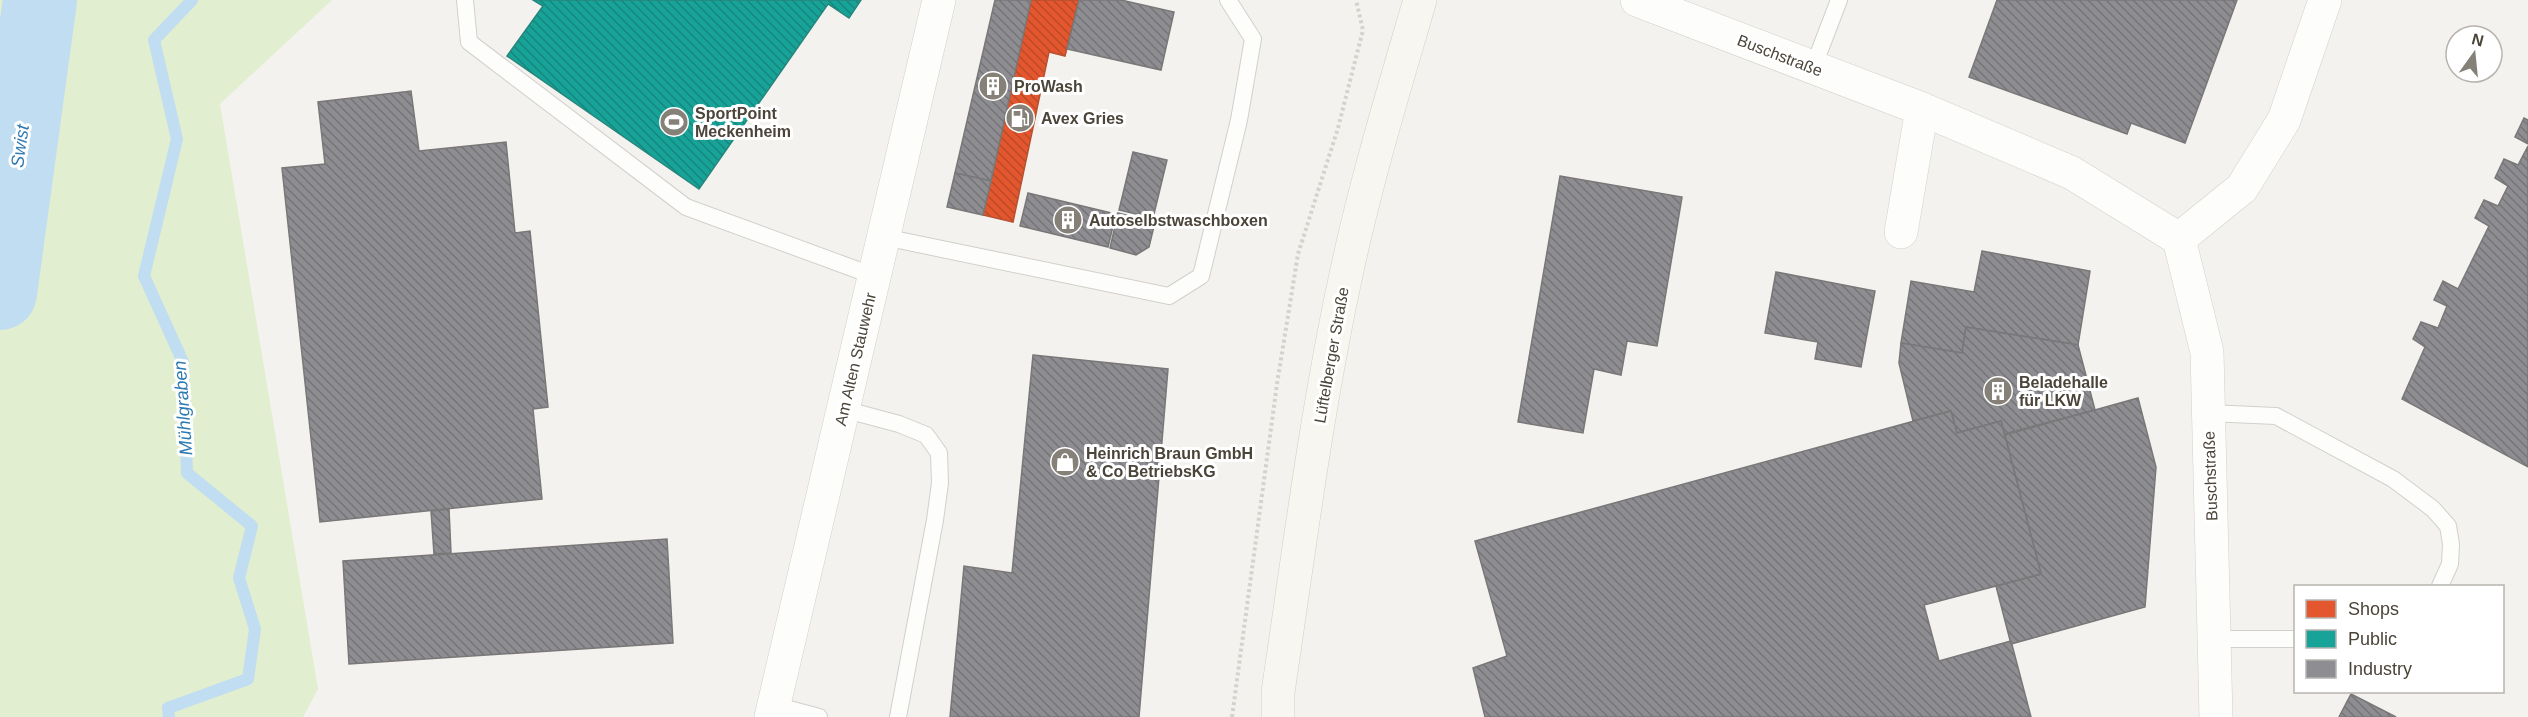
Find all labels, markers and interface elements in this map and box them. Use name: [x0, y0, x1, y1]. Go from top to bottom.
north arrow: [2444, 24, 2504, 84]
text: N: [2470, 30, 2486, 50]
street label: Buschstraße: [1735, 31, 1825, 80]
building icon: ProWash: [977, 70, 1009, 102]
place label: ProWash: [1014, 78, 1083, 95]
fuel station icon: Avex Gries: [1004, 102, 1036, 134]
place label: SportPoint Meckenheim: [695, 105, 791, 140]
sports icon: SportPoint Meckenheim: [658, 106, 690, 138]
place label: Avex Gries: [1041, 110, 1124, 127]
water label: Swist: [7, 122, 33, 169]
building icon: Autoselbstwaschboxen: [1052, 204, 1084, 236]
place label: Autoselbstwaschboxen: [1089, 212, 1268, 229]
street label: Lüftelberger Straße: [1311, 286, 1352, 424]
street label: Am Alten Stauwehr: [832, 290, 879, 427]
water label: Mühlgraben: [170, 360, 196, 456]
place label: Beladehalle für LKW: [2019, 374, 2108, 409]
building icon: Beladehalle für LKW: [1982, 375, 2014, 407]
street label: Buschstraße: [2200, 431, 2221, 521]
place label: Heinrich Braun GmbH & Co BetriebsKG: [1086, 445, 1253, 480]
shop icon: Heinrich Braun GmbH & Co BetriebsKG: [1049, 446, 1081, 478]
legend: [2294, 585, 2504, 693]
text: Shops: [2348, 599, 2399, 619]
text: Public: [2348, 629, 2397, 649]
text: Industry: [2348, 659, 2412, 679]

